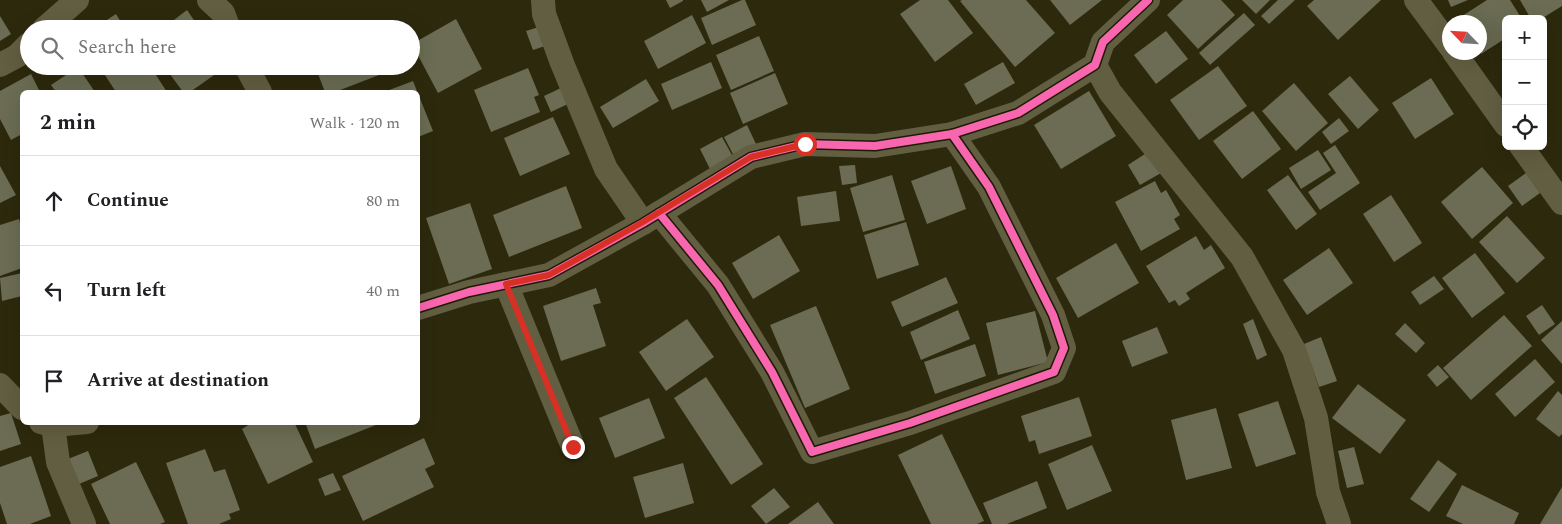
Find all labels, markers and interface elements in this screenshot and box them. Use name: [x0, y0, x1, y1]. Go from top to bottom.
north arrow: [1442, 15, 1487, 60]
map controls: [1502, 15, 1547, 150]
button: +: [1502, 15, 1547, 60]
search box: [20, 20, 420, 75]
text: Search here: [78, 33, 177, 62]
icon: search: [38, 34, 66, 62]
button: −: [1502, 60, 1547, 105]
button: locate: [1502, 105, 1547, 150]
text: 2 min: [40, 107, 96, 139]
text: Walk · 120 m: [309, 111, 400, 135]
route start: [794, 133, 817, 156]
text: Continue: [87, 186, 169, 215]
icon: ahead: [40, 187, 68, 215]
text: 80 m: [366, 189, 400, 213]
text: Turn left: [87, 276, 166, 305]
icon: left: [40, 277, 68, 305]
text: 40 m: [366, 279, 400, 303]
text: Arrive at destination: [87, 366, 269, 395]
icon: arrive: [40, 367, 68, 395]
route end: [562, 436, 585, 459]

